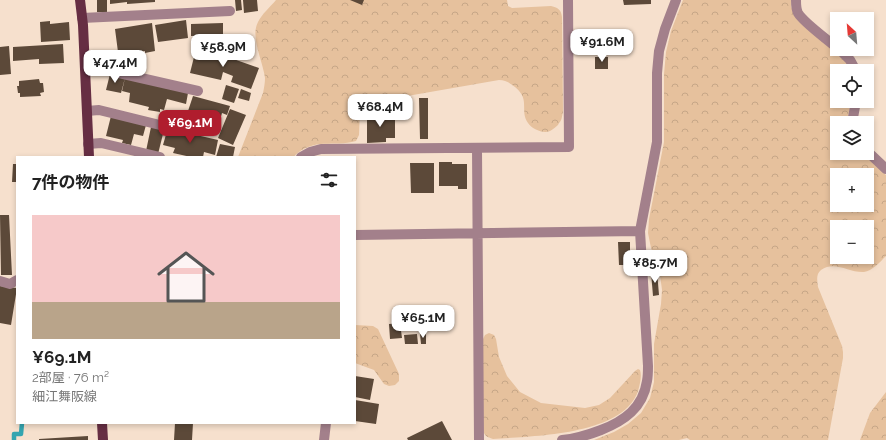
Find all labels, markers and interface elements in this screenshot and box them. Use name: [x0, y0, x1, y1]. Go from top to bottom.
north arrow: [830, 12, 874, 56]
map controls: [830, 12, 874, 264]
pin: ¥91.6M: [569, 29, 635, 63]
pin: ¥58.9M: [190, 34, 256, 68]
text: ¥91.6M: [579, 34, 625, 49]
text: ¥58.9M: [200, 39, 246, 54]
pin: ¥47.4M: [82, 50, 148, 84]
text: ¥47.4M: [93, 55, 137, 70]
button: locate: [830, 64, 874, 108]
pin: ¥68.4M: [347, 94, 413, 128]
text: ¥68.4M: [357, 99, 403, 114]
pin: ¥69.1M: [157, 110, 223, 144]
text: ¥69.1M: [167, 115, 213, 130]
button: layers: [830, 116, 874, 160]
button: +: [830, 168, 874, 212]
icon: filters: [318, 169, 340, 191]
text: 7件の物件: [32, 172, 110, 192]
button: −: [830, 220, 874, 264]
icon: home: [150, 241, 222, 313]
pin: ¥85.7M: [622, 250, 688, 284]
text: ¥85.7M: [632, 255, 678, 270]
pin: ¥65.1M: [390, 305, 456, 339]
text: ¥65.1M: [401, 310, 445, 325]
text: ¥69.1M: [32, 347, 91, 367]
text: 2部屋 · 76 m²: [32, 370, 109, 385]
text: 細江舞阪線: [32, 389, 97, 404]

